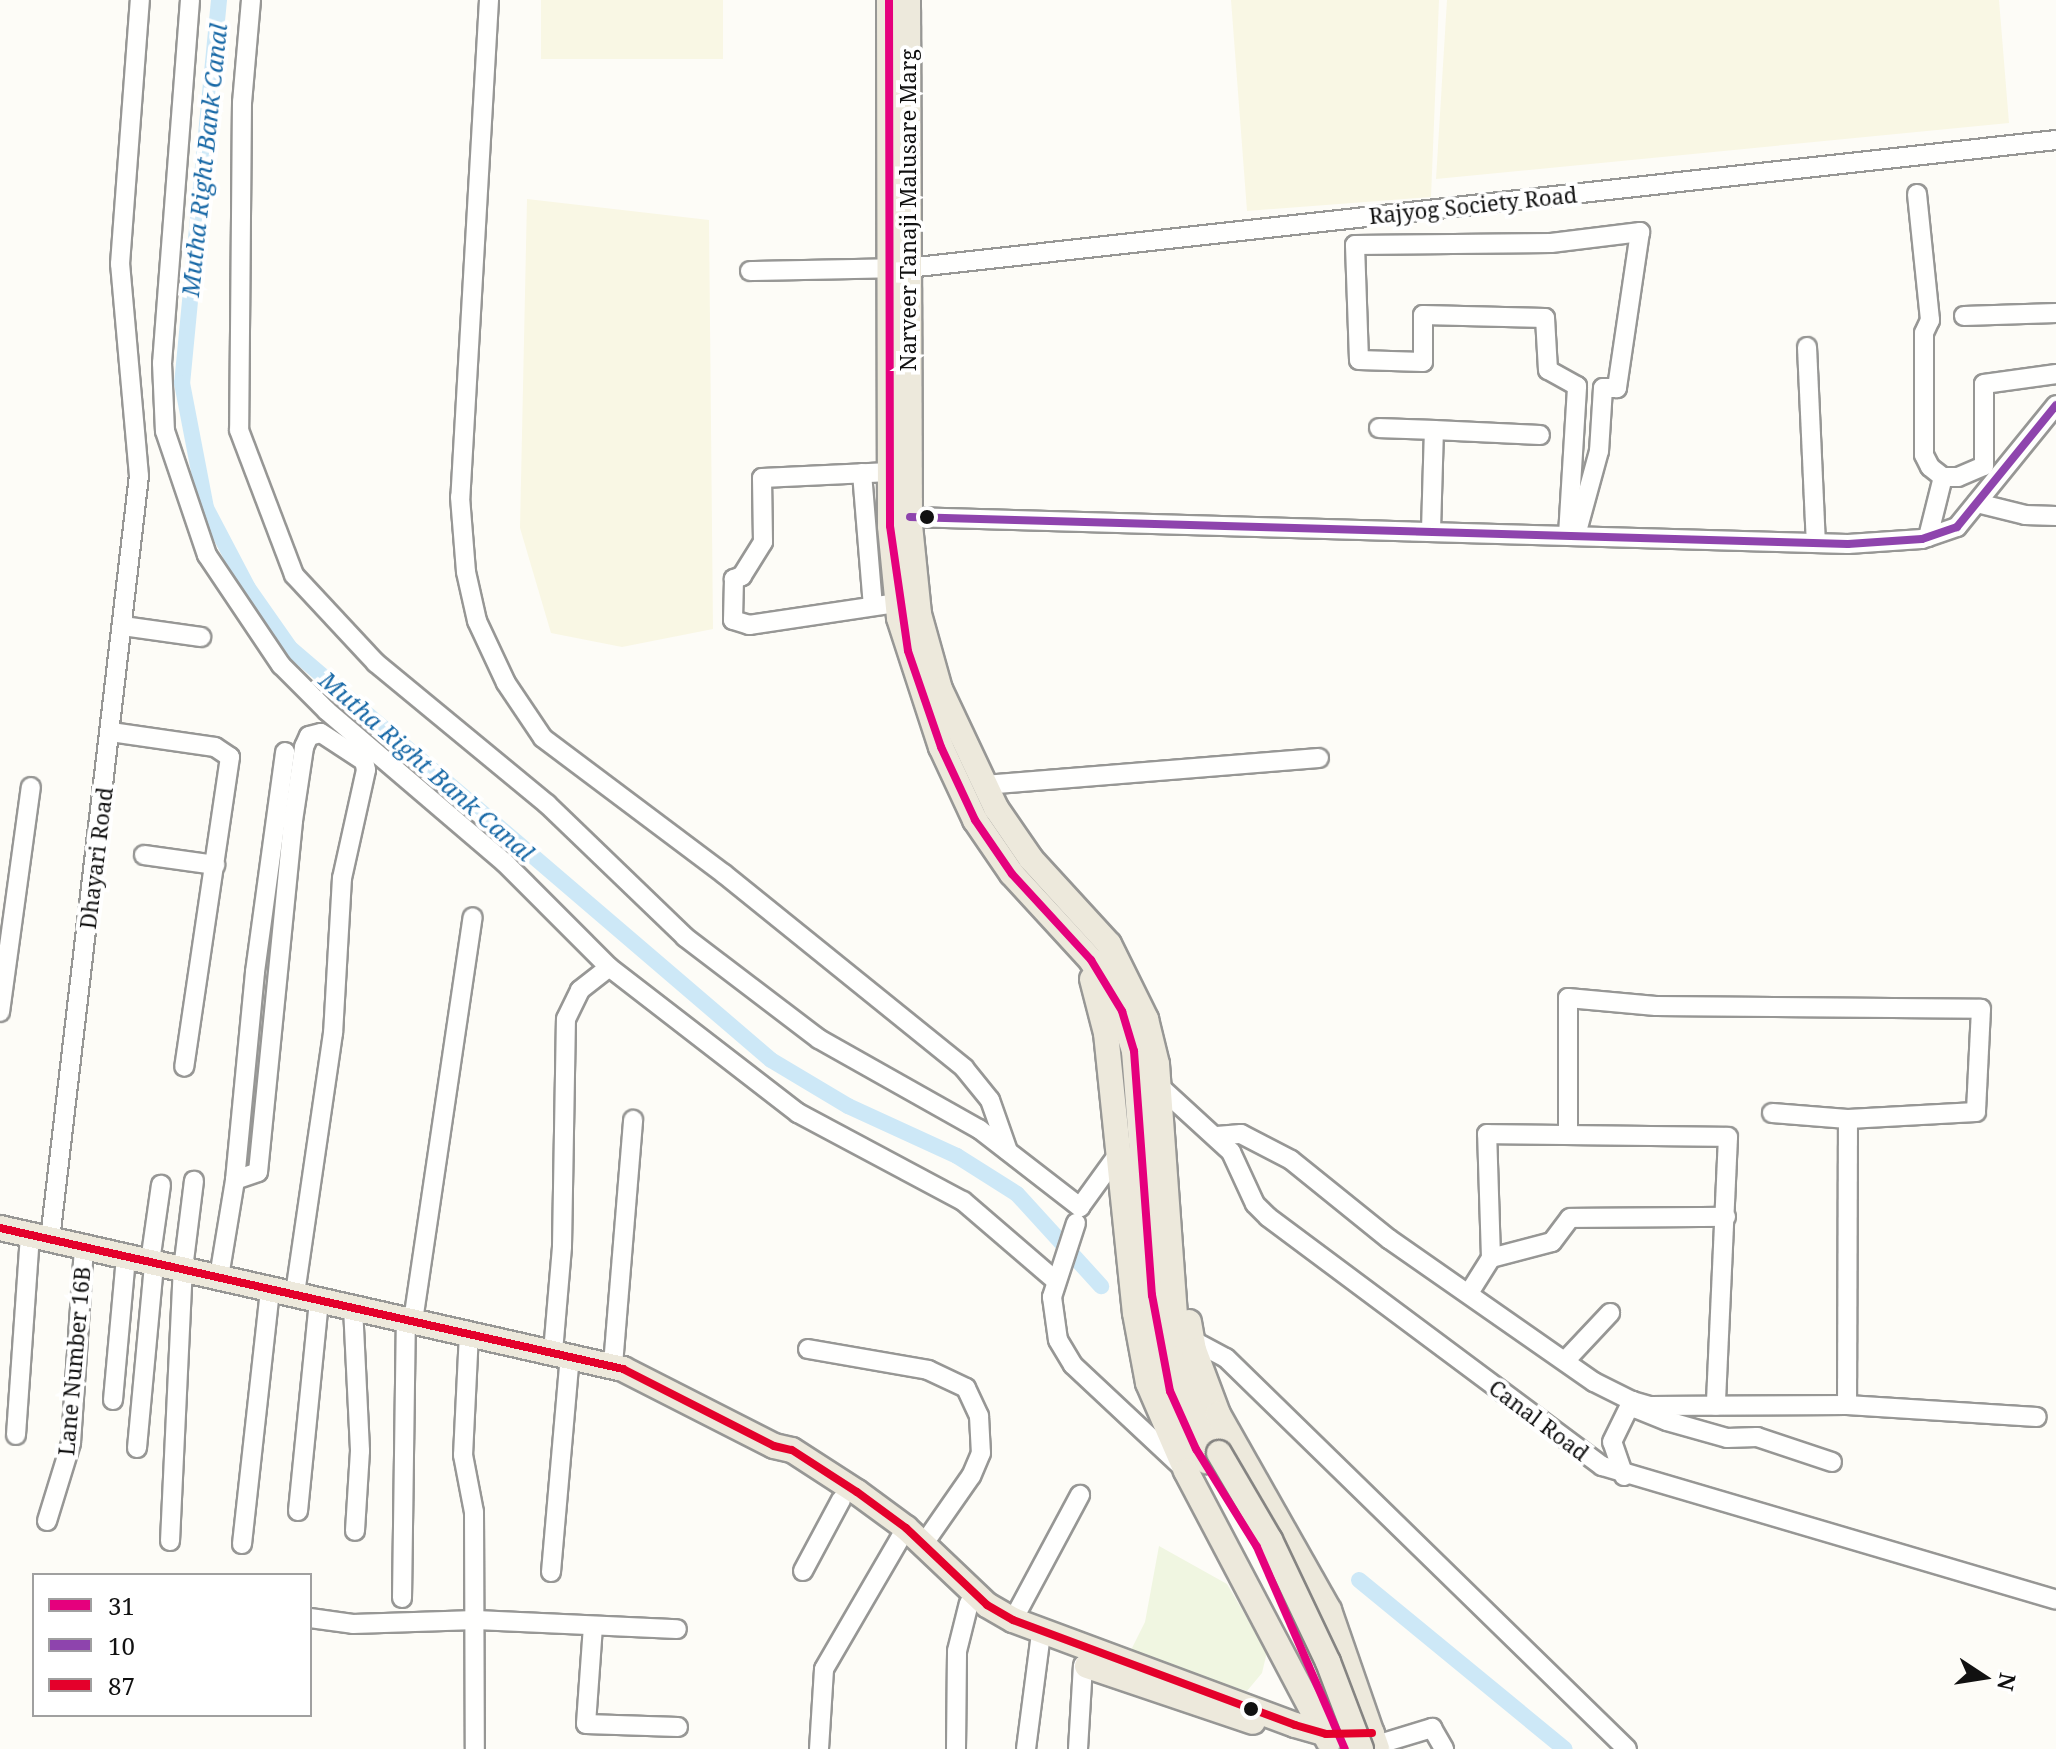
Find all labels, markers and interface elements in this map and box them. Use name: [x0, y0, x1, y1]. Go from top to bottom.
water label: Mutha Right Bank Canal: [175, 22, 233, 298]
street label: Narveer Tanaji Malusare Marg: [895, 49, 921, 371]
street label: Rajyog Society Road: [1368, 181, 1578, 229]
unlabelled marker: [919, 509, 935, 525]
water label: Mutha Right Bank Canal: [314, 665, 540, 867]
street label: Dhayari Road: [74, 785, 118, 931]
street label: Lane Number 16B: [53, 1265, 95, 1457]
street label: Canal Road: [1484, 1374, 1594, 1466]
legend: [32, 1573, 312, 1717]
text: 31: [108, 1589, 135, 1622]
text: 10: [108, 1629, 135, 1662]
north arrow: [1944, 1637, 2024, 1717]
text: 87: [108, 1669, 135, 1702]
text: N: [1991, 1670, 2024, 1694]
unlabelled marker: [1243, 1701, 1259, 1717]

